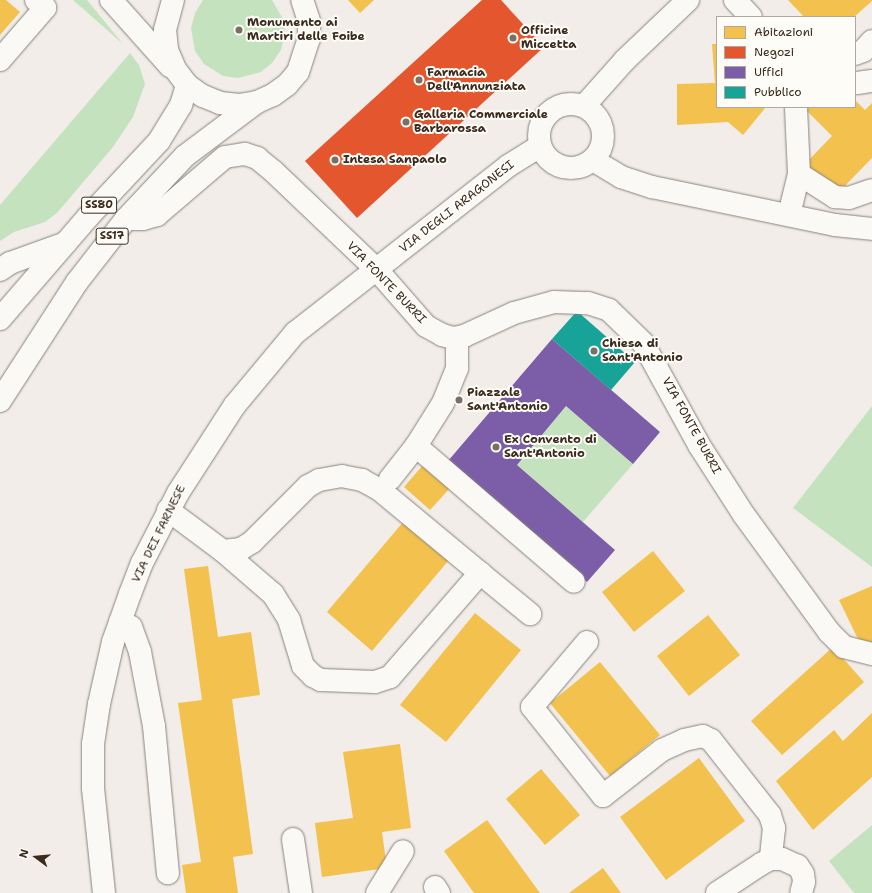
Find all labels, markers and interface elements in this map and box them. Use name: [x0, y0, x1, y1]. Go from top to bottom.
place label: Monumento ai Martiri delle Foibe: [247, 16, 365, 44]
legend: [716, 16, 856, 108]
place label: Officine Miccetta: [521, 24, 576, 52]
text: Abitazioni: [754, 24, 813, 40]
marker: Monumento ai Martiri delle Foibe: [234, 25, 244, 35]
marker: Officine Miccetta: [508, 33, 518, 43]
text: Negozi: [754, 44, 794, 60]
text: Uffici: [754, 64, 784, 80]
place label: Farmacia Dell'Annunziata: [427, 66, 526, 94]
marker: Farmacia Dell'Annunziata: [414, 75, 424, 85]
text: Pubblico: [754, 84, 802, 100]
place label: Galleria Commerciale Barbarossa: [414, 108, 548, 136]
marker: Galleria Commerciale Barbarossa: [401, 117, 411, 127]
place label: Intesa Sanpaolo: [343, 153, 447, 167]
marker: Intesa Sanpaolo: [330, 155, 340, 165]
street label: VIA DEGLI ARAGONESI: [397, 158, 517, 256]
road number: SS80: [81, 196, 117, 214]
road number: SS17: [95, 227, 129, 245]
street label: VIA FONTE BURRI: [343, 239, 429, 327]
place label: Chiesa di Sant'Antonio: [602, 337, 683, 365]
marker: Chiesa di Sant'Antonio: [589, 346, 599, 356]
street label: VIA FONTE BURRI: [658, 375, 724, 477]
place label: Piazzale Sant'Antonio: [467, 386, 548, 414]
marker: Piazzale Sant'Antonio: [454, 395, 464, 405]
place label: Ex Convento di Sant'Antonio: [504, 433, 597, 461]
marker: Ex Convento di Sant'Antonio: [491, 442, 501, 452]
street label: VIA DEI FARNESE: [129, 483, 189, 585]
north arrow: [16, 837, 56, 877]
text: N: [16, 847, 32, 860]

